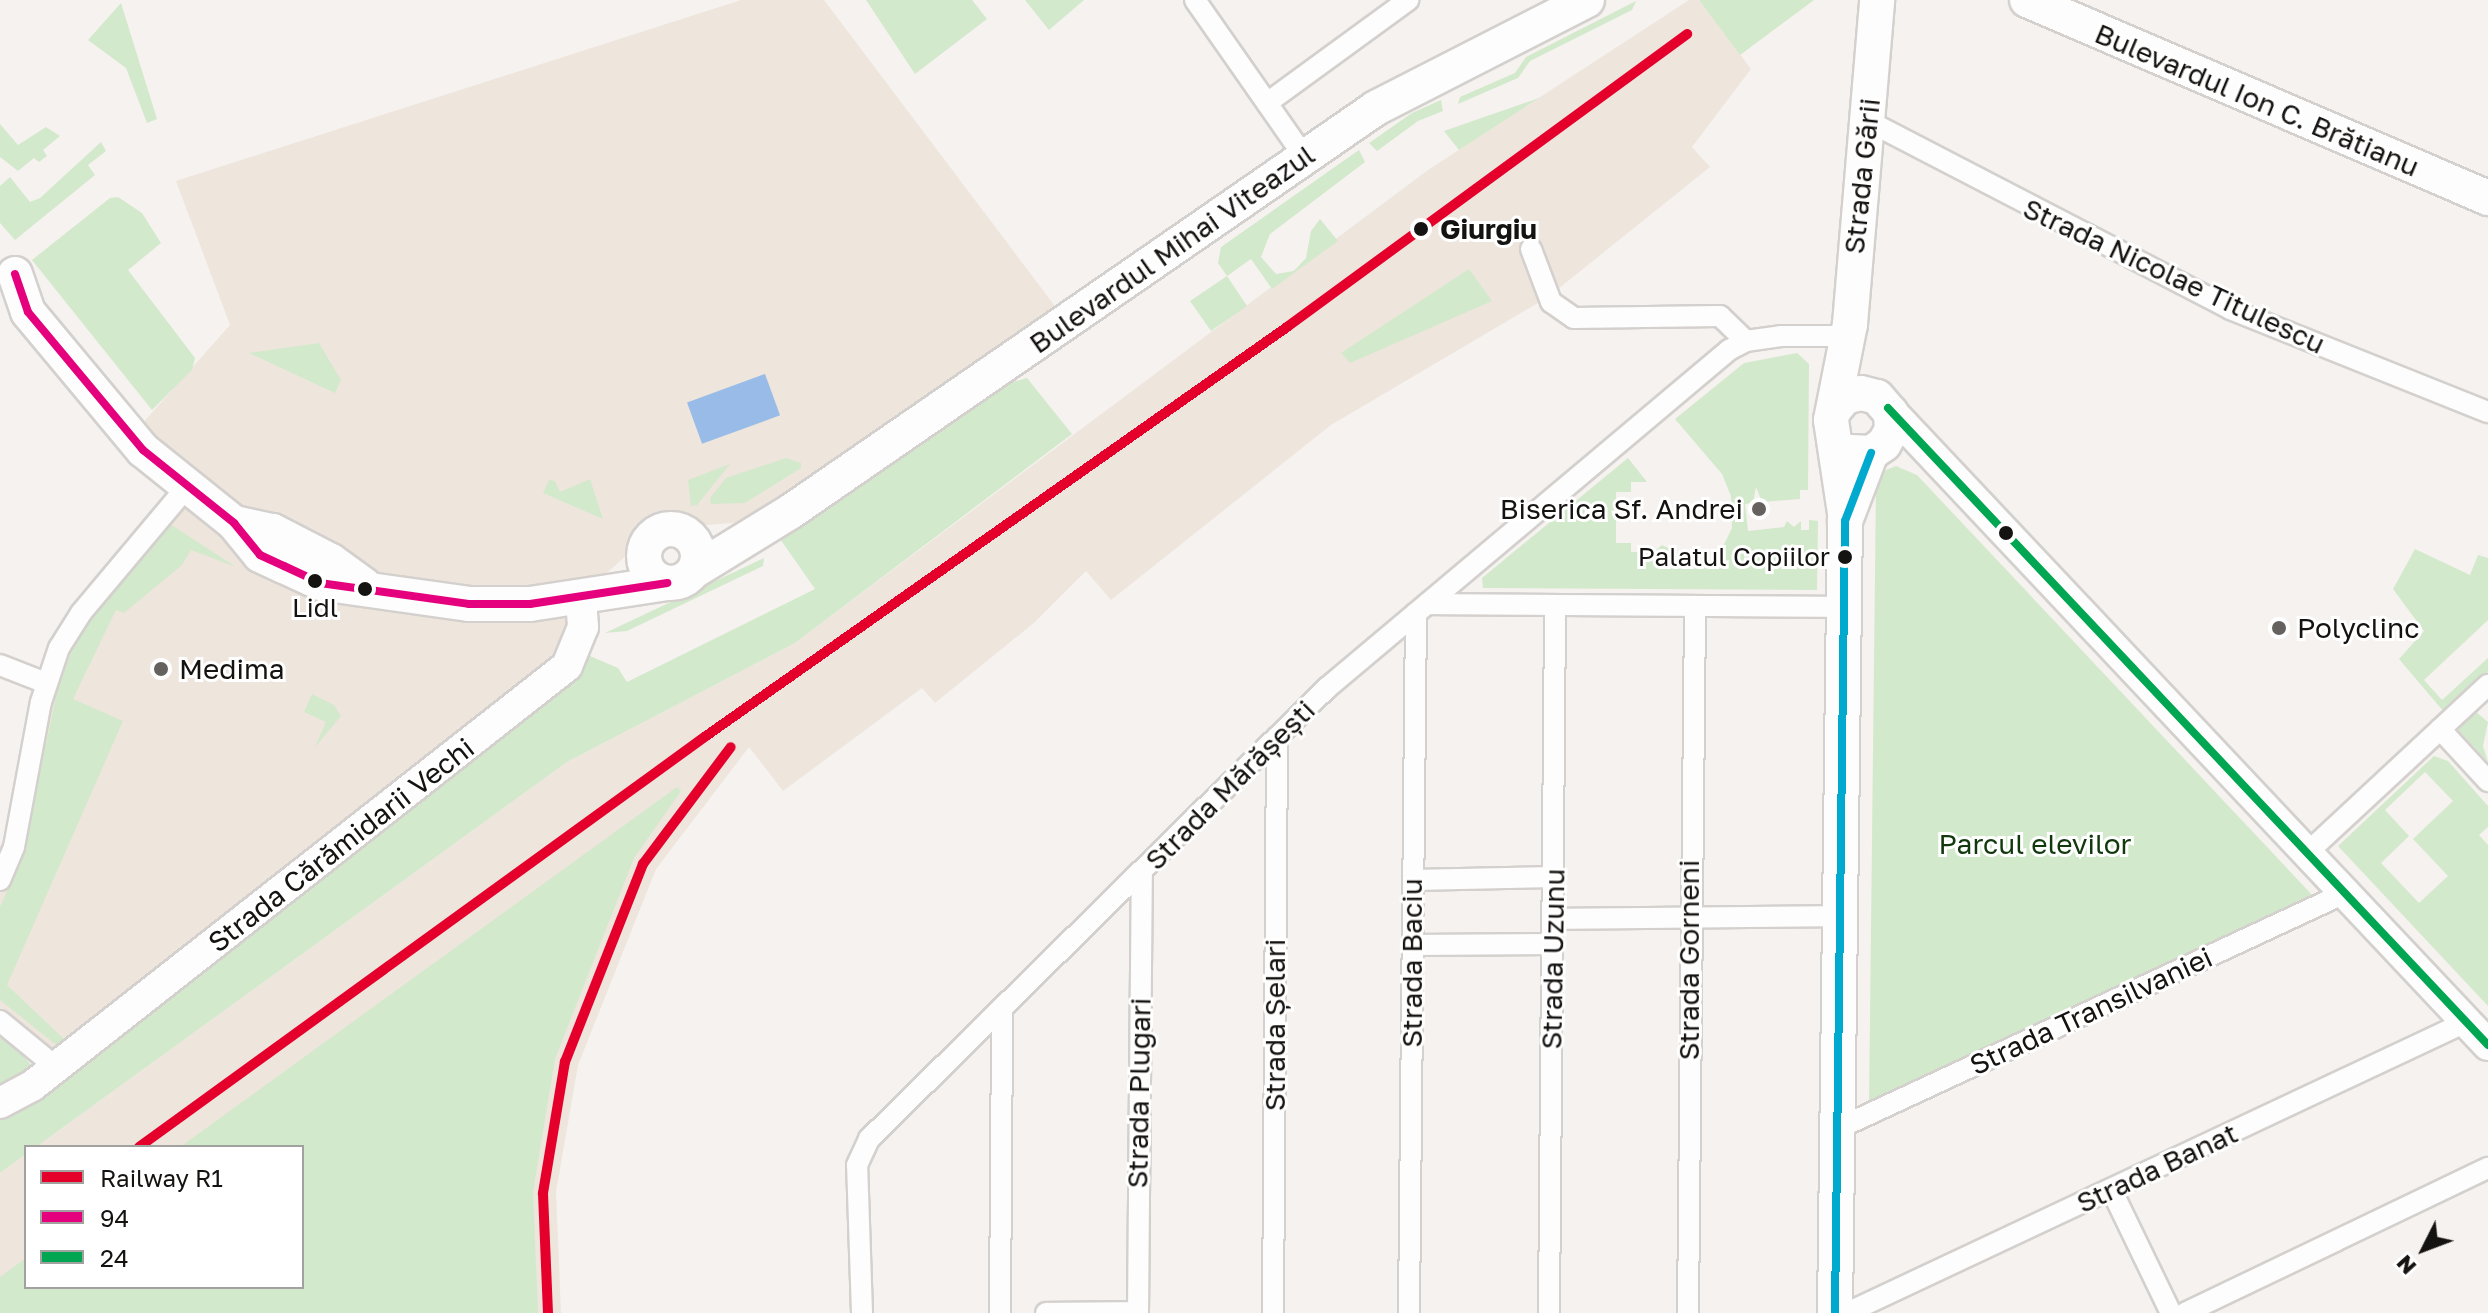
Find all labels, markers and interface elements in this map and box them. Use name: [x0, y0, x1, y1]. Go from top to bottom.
street label: Bulevardul Ion C. Brătianu: [2090, 16, 2424, 184]
street label: Strada Gării: [1837, 96, 1887, 256]
street label: Bulevardul Mihai Viteazul: [1023, 138, 1321, 360]
street label: Strada Nicolae Titulescu: [2018, 191, 2330, 361]
place label: Giurgiu: [1440, 212, 1537, 246]
marker: Giurgiu: [1409, 217, 1433, 241]
place label: Biserica Sf. Andrei: [1500, 492, 1743, 526]
marker: Biserica Sf. Andrei: [1750, 500, 1768, 518]
unlabelled marker: [1998, 525, 2014, 541]
place label: Palatul Copiilor: [1638, 541, 1830, 573]
marker: Palatul Copiilor: [1837, 549, 1853, 565]
marker: Lidl: [307, 573, 323, 589]
unlabelled marker: [357, 581, 373, 597]
place label: Lidl: [292, 592, 338, 624]
place label: Polyclinc: [2297, 611, 2420, 645]
marker: Polyclinc: [2268, 617, 2290, 639]
place label: Medima: [179, 652, 285, 686]
marker: Medima: [150, 658, 172, 680]
street label: Strada Mărășești: [1138, 693, 1322, 877]
street label: Strada Cărămidarii Vechi: [201, 731, 481, 959]
park label: Parcul elevilor: [1939, 827, 2131, 861]
street label: Strada Gorneni: [1672, 860, 1706, 1060]
street label: Strada Uzunu: [1535, 868, 1571, 1050]
street label: Strada Baciu: [1395, 878, 1429, 1048]
street label: Strada Șelari: [1258, 939, 1292, 1111]
street label: Strada Transilvaniei: [1965, 940, 2217, 1082]
street label: Strada Plugari: [1121, 997, 1157, 1189]
street label: Strada Banat: [2071, 1116, 2243, 1220]
legend: [24, 1145, 304, 1289]
text: Railway R1: [100, 1163, 223, 1192]
text: 94: [100, 1203, 129, 1232]
north arrow: [2384, 1209, 2464, 1289]
text: 24: [100, 1243, 129, 1272]
text: N: [2390, 1250, 2421, 1281]

